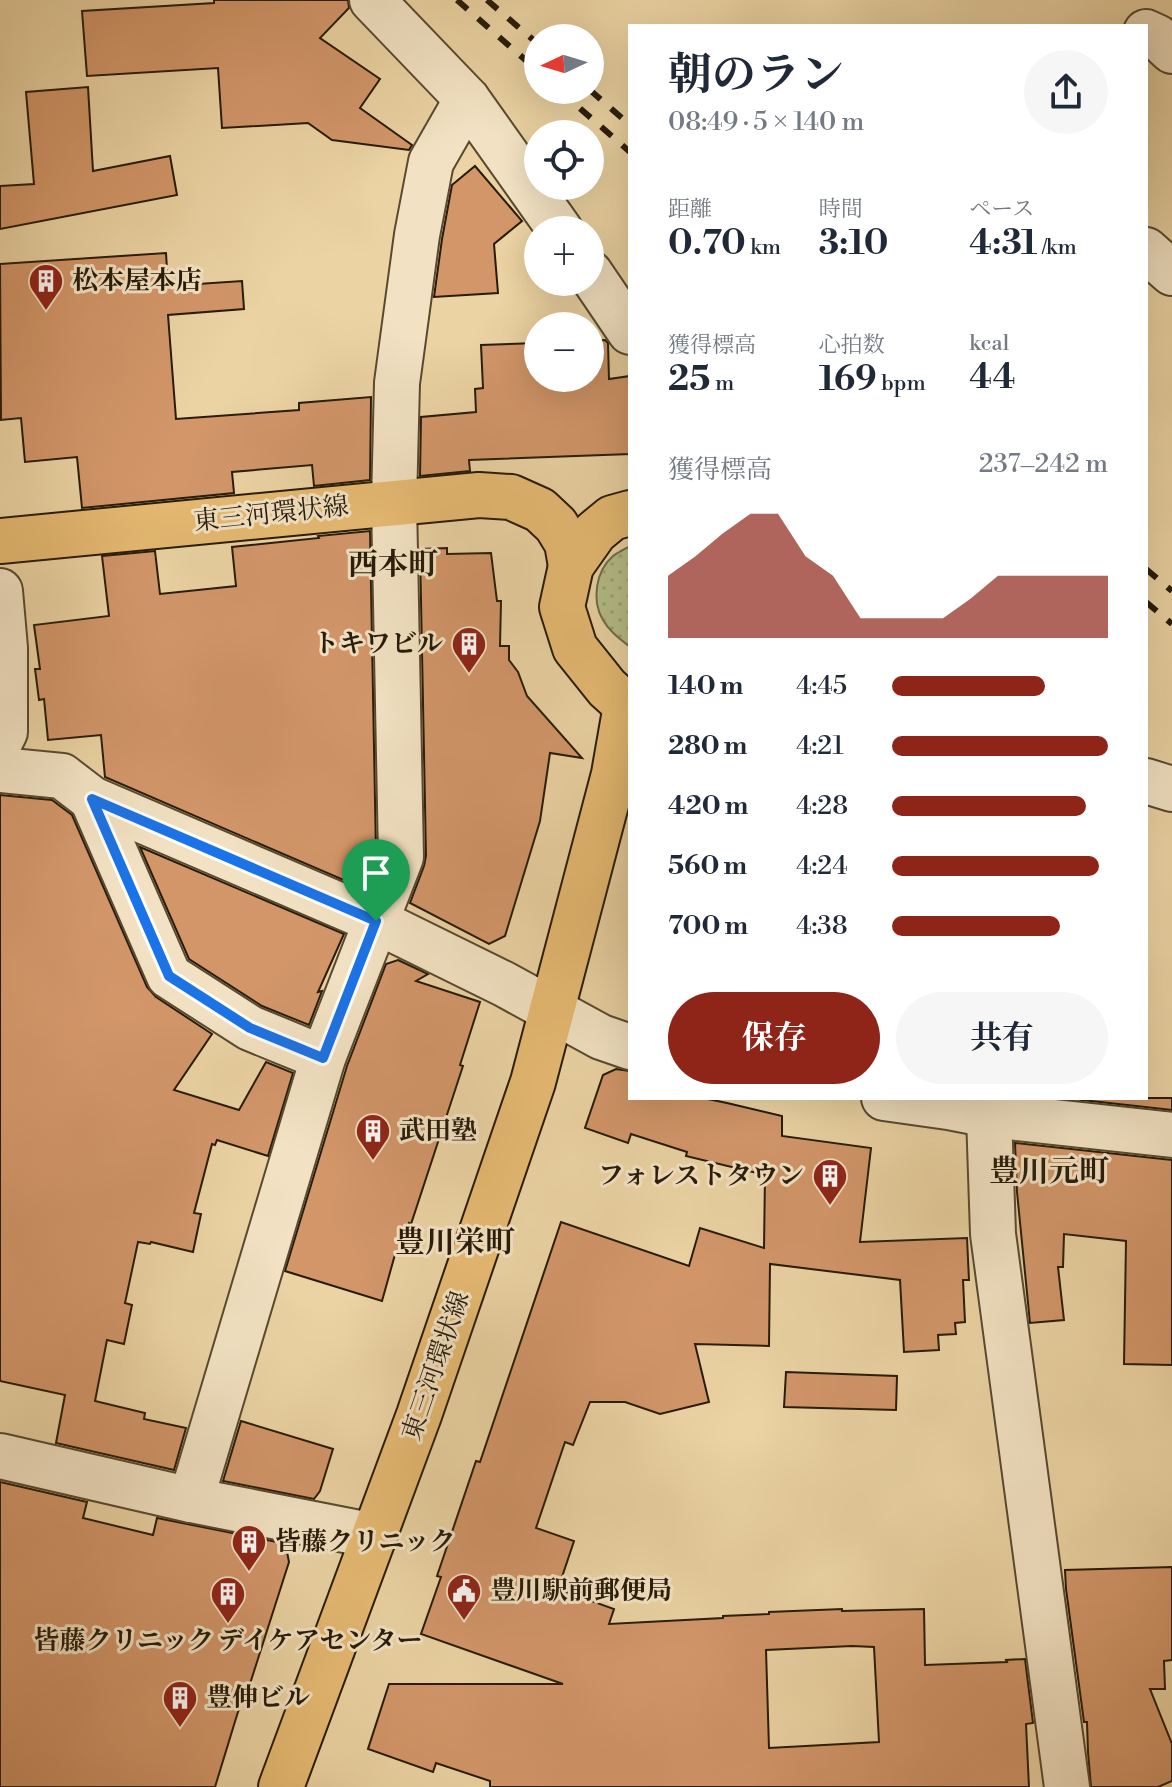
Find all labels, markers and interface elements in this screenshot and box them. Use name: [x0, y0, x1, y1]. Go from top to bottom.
north arrow: [524, 24, 604, 104]
map controls: [524, 24, 604, 392]
text: 朝のラン: [668, 48, 844, 103]
button: share: [1024, 50, 1108, 134]
text: 08:49 · 5 × 140 m: [668, 106, 864, 138]
button: locate: [524, 120, 604, 200]
text: 距離: [668, 196, 712, 223]
text: 時間: [819, 196, 863, 223]
text: ペース: [969, 196, 1034, 223]
button: +: [524, 216, 604, 296]
text: 0.70: [668, 223, 746, 265]
text: 3:10: [819, 223, 888, 265]
text: 4:31: [969, 223, 1037, 265]
text: km: [746, 234, 781, 261]
text: /km: [1037, 234, 1077, 261]
building icon: 松本屋本店: [27, 262, 65, 312]
place label: 松本屋本店: [72, 265, 202, 297]
button: −: [524, 312, 604, 392]
text: kcal: [969, 330, 1009, 357]
text: 獲得標高: [668, 332, 756, 359]
text: 心拍数: [819, 332, 885, 359]
text: 44: [969, 357, 1015, 399]
text: 25: [668, 359, 710, 401]
text: 169: [819, 359, 877, 401]
text: m: [710, 370, 734, 397]
text: bpm: [877, 370, 926, 397]
text: 237–242 m: [979, 448, 1108, 480]
text: 獲得標高: [668, 454, 772, 486]
street label: 東三河環状線: [192, 490, 350, 538]
district label: 西本町: [348, 546, 438, 584]
building icon: トキワビル: [450, 625, 488, 675]
place label: トキワビル: [313, 628, 443, 660]
text: 140 m: [668, 670, 743, 702]
text: 4:45: [796, 670, 847, 702]
text: 280 m: [668, 730, 748, 762]
text: 4:21: [796, 730, 844, 762]
text: 420 m: [668, 790, 748, 822]
text: 4:28: [796, 790, 848, 822]
pin: [342, 839, 410, 921]
text: 560 m: [668, 850, 747, 882]
text: 4:24: [796, 850, 848, 882]
icon: arrive: [354, 851, 398, 895]
text: 700 m: [668, 910, 748, 942]
text: 4:38: [796, 910, 848, 942]
button: 保存: [668, 992, 880, 1084]
button: 共有: [896, 992, 1108, 1084]
building icon: 武田塾: [354, 1112, 392, 1162]
place label: 武田塾: [399, 1115, 477, 1147]
district label: 豊川元町: [989, 1153, 1109, 1191]
building icon: フォレストタウン: [811, 1157, 849, 1207]
place label: フォレストタウン: [598, 1160, 804, 1192]
district label: 豊川栄町: [395, 1224, 515, 1262]
street label: 東三河環状線: [395, 1287, 477, 1445]
building icon: 皆藤クリニック: [230, 1523, 268, 1573]
place label: 皆藤クリニック: [275, 1526, 455, 1558]
public building icon: 豊川駅前郵便局: [445, 1572, 483, 1622]
building icon: 皆藤クリニック デイケアセンター: [209, 1575, 247, 1625]
place label: 豊川駅前郵便局: [490, 1575, 672, 1607]
place label: 皆藤クリニック デイケアセンター: [34, 1625, 422, 1657]
building icon: 豊伸ビル: [161, 1679, 199, 1729]
place label: 豊伸ビル: [206, 1682, 310, 1714]

